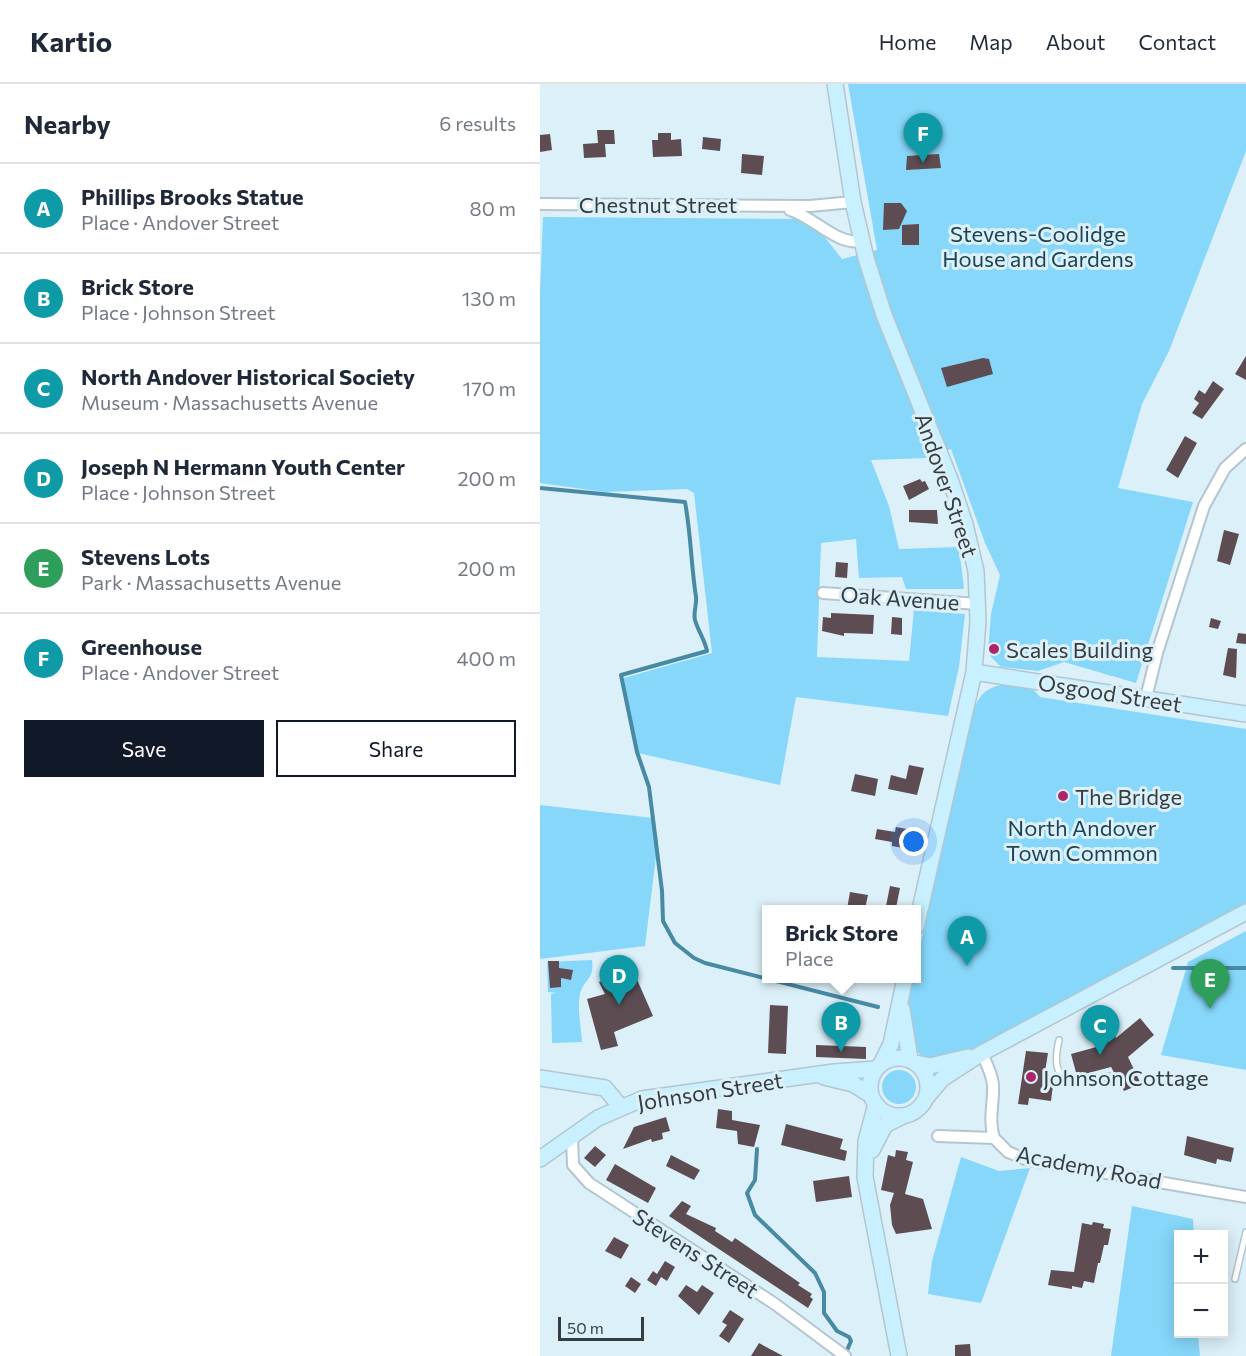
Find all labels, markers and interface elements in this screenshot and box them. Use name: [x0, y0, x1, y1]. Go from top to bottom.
text: Kartio: [30, 24, 112, 58]
text: Home: [879, 29, 936, 54]
text: Map: [969, 29, 1013, 54]
text: About: [1046, 29, 1105, 54]
text: Contact: [1138, 29, 1216, 54]
text: Nearby: [24, 108, 111, 139]
text: 6 results: [439, 111, 516, 135]
pin: F: [904, 113, 943, 163]
text: Phillips Brooks Statue: [81, 183, 304, 210]
street label: Chestnut Street: [579, 191, 737, 218]
text: A: [36, 196, 51, 220]
text: 80 m: [470, 196, 516, 220]
text: Place · Andover Street: [81, 210, 279, 234]
park label: Stevens-Coolidge House and Gardens: [942, 220, 1134, 272]
text: Brick Store: [81, 273, 194, 300]
text: B: [37, 286, 50, 310]
text: 130 m: [462, 286, 516, 310]
text: Place · Johnson Street: [81, 300, 275, 324]
text: North Andover Historical Society: [81, 363, 415, 390]
text: C: [37, 376, 50, 400]
text: 170 m: [463, 376, 516, 400]
text: Museum · Massachusetts Avenue: [81, 390, 378, 414]
street label: Andover Street: [910, 409, 984, 561]
text: Joseph N Hermann Youth Center: [81, 453, 405, 480]
text: D: [36, 466, 51, 490]
text: 200 m: [458, 466, 516, 490]
text: Place · Johnson Street: [81, 480, 275, 504]
text: Stevens Lots: [81, 543, 210, 570]
text: E: [38, 556, 49, 580]
text: 200 m: [458, 556, 516, 580]
text: Park · Massachusetts Avenue: [81, 570, 341, 594]
street label: Oak Avenue: [840, 580, 960, 616]
text: Greenhouse: [81, 633, 202, 660]
place label: Scales Building: [1006, 636, 1153, 663]
marker: Scales Building: [987, 642, 1001, 656]
text: F: [38, 646, 49, 670]
text: 400 m: [457, 646, 516, 670]
text: Place · Andover Street: [81, 660, 279, 684]
street label: Osgood Street: [1036, 668, 1184, 718]
button: Save: [24, 720, 264, 777]
button: Share: [276, 720, 516, 777]
place label: The Bridge: [1075, 783, 1182, 810]
marker: The Bridge: [1056, 789, 1070, 803]
park label: North Andover Town Common: [1006, 814, 1158, 866]
your location: [899, 827, 928, 856]
popup: [762, 905, 921, 983]
pin: A: [948, 916, 986, 966]
text: Brick Store: [785, 919, 898, 946]
text: Place: [785, 946, 834, 970]
pin: D: [600, 956, 638, 1005]
pin: E: [1190, 960, 1230, 1009]
pin: B: [822, 1002, 860, 1052]
pin: C: [1080, 1006, 1120, 1055]
place label: Johnson Cottage: [1043, 1064, 1209, 1091]
street label: Johnson Street: [635, 1066, 785, 1116]
marker: Johnson Cottage: [1024, 1070, 1038, 1084]
street label: Academy Road: [1014, 1140, 1164, 1194]
street label: Stevens Street: [628, 1202, 764, 1304]
map controls: [1174, 1230, 1228, 1338]
button: +: [1174, 1230, 1228, 1284]
button: −: [1174, 1284, 1228, 1338]
scale bar: [558, 1314, 644, 1342]
text: 50 m: [567, 1318, 604, 1337]

